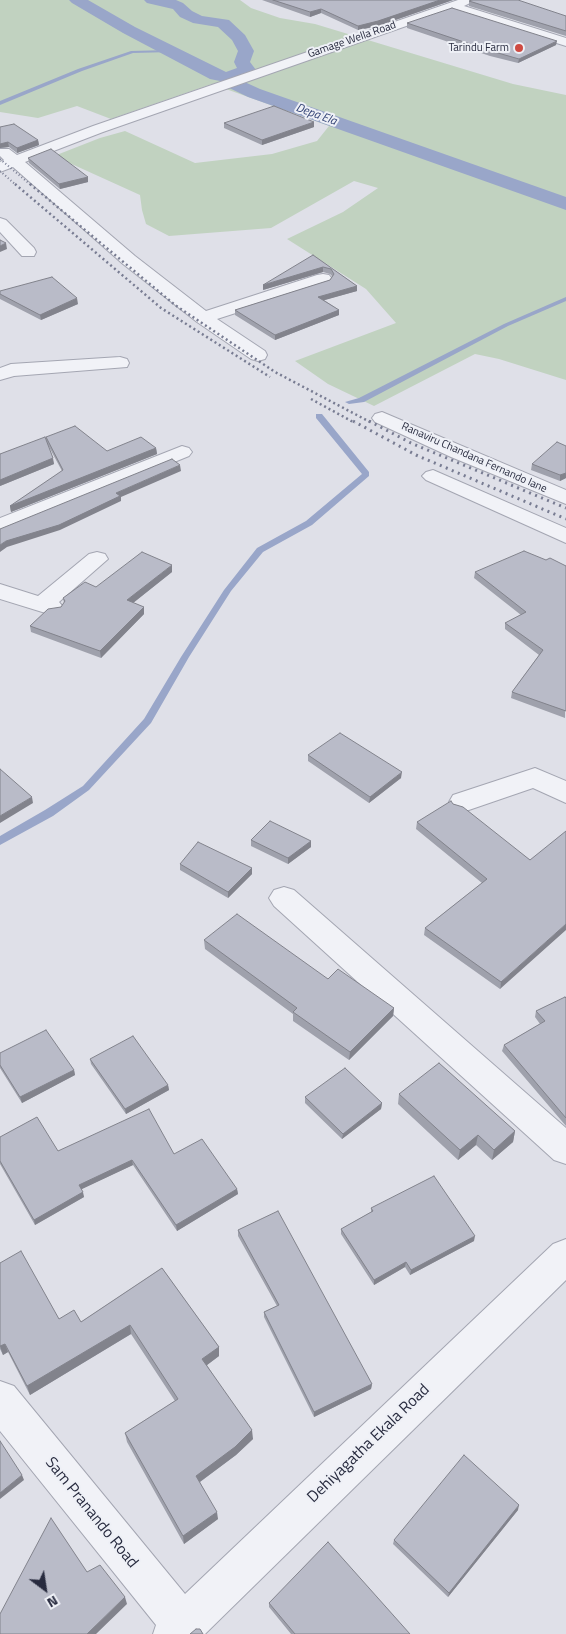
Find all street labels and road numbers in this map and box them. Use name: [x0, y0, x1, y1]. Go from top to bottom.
street label: Gamage Wella Road: [306, 19, 398, 61]
street label: Ranaviru Chandana Fernando lane: [399, 420, 549, 496]
street label: Dehiyagatha Ekala Road: [304, 1381, 434, 1507]
street label: Sam Pranando Road: [40, 1454, 142, 1572]

